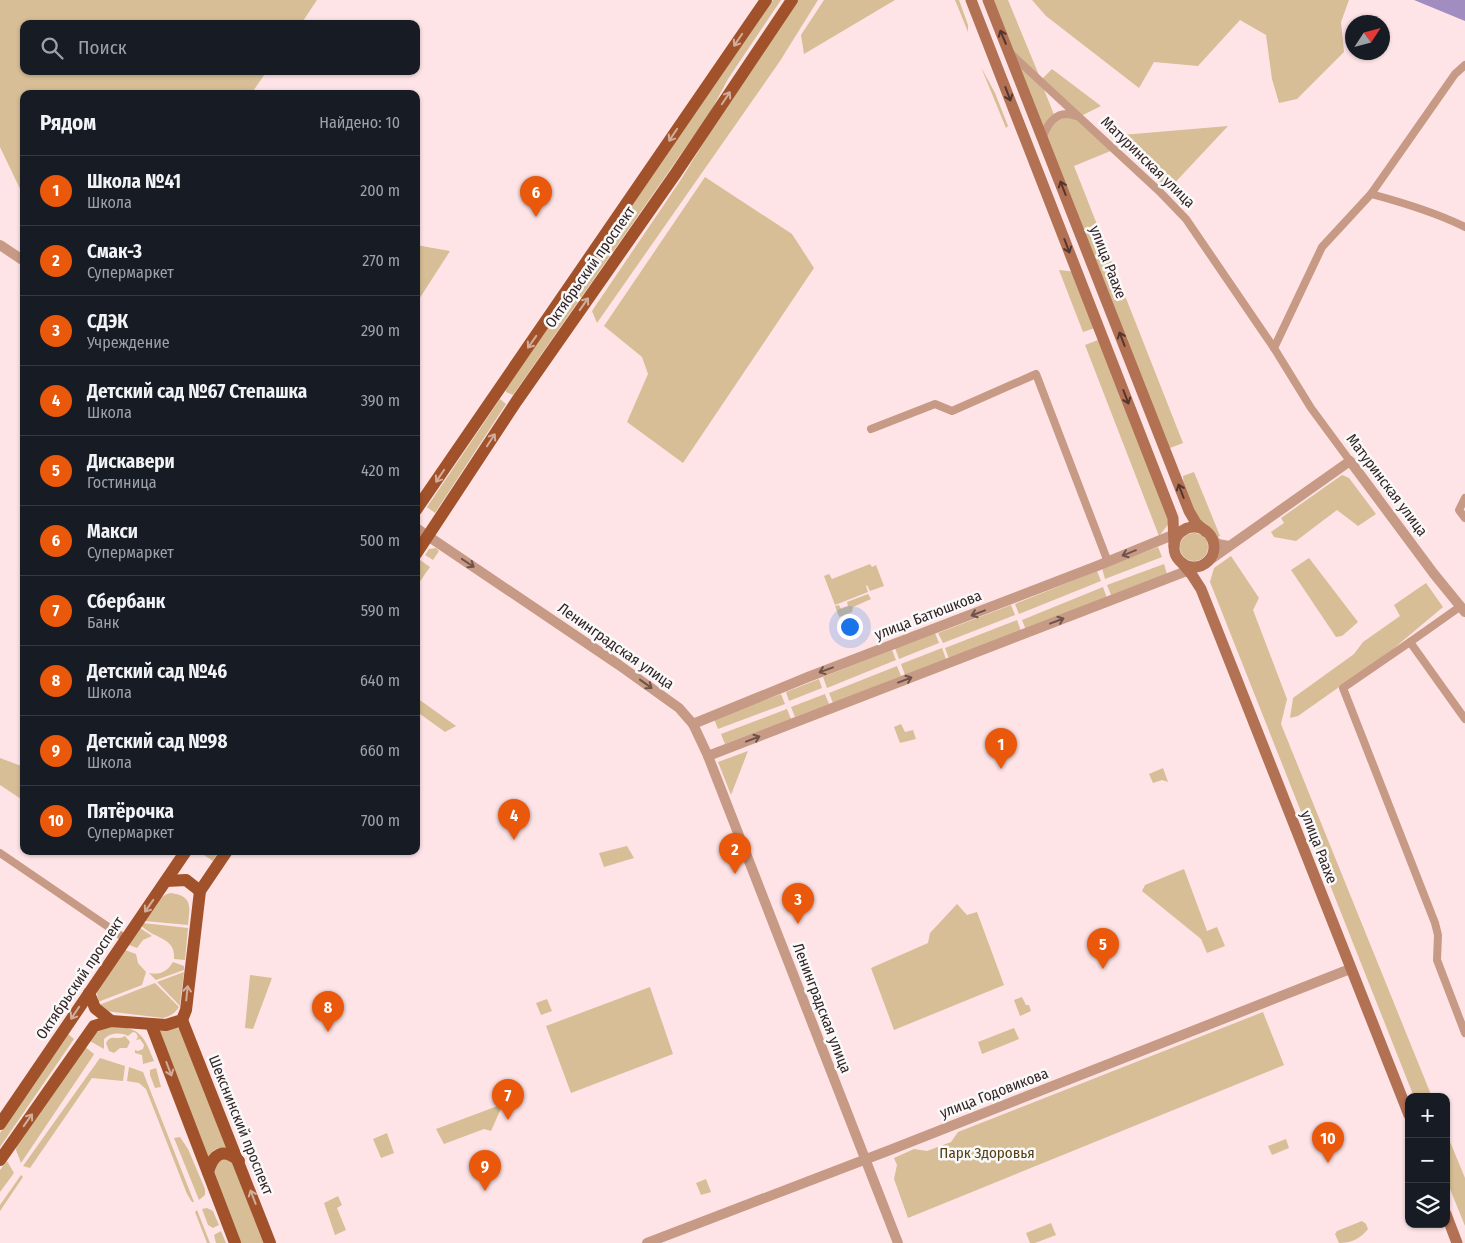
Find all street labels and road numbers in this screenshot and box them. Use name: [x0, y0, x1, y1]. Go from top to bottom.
street label: Матуринская улица: [1097, 113, 1199, 211]
street label: Октябрьский проспект: [541, 202, 639, 331]
street label: улица Раахе: [1086, 223, 1130, 301]
street label: Матуринская улица: [1343, 430, 1431, 540]
street label: улица Батюшкова: [872, 586, 984, 644]
street label: Ленинградская улица: [554, 599, 678, 693]
street label: улица Раахе: [1297, 808, 1341, 886]
street label: Октябрьский проспект: [32, 912, 128, 1043]
street label: Ленинградская улица: [789, 940, 855, 1076]
street label: Шекснинский проспект: [205, 1053, 278, 1198]
street label: улица Годовикова: [937, 1064, 1051, 1122]

